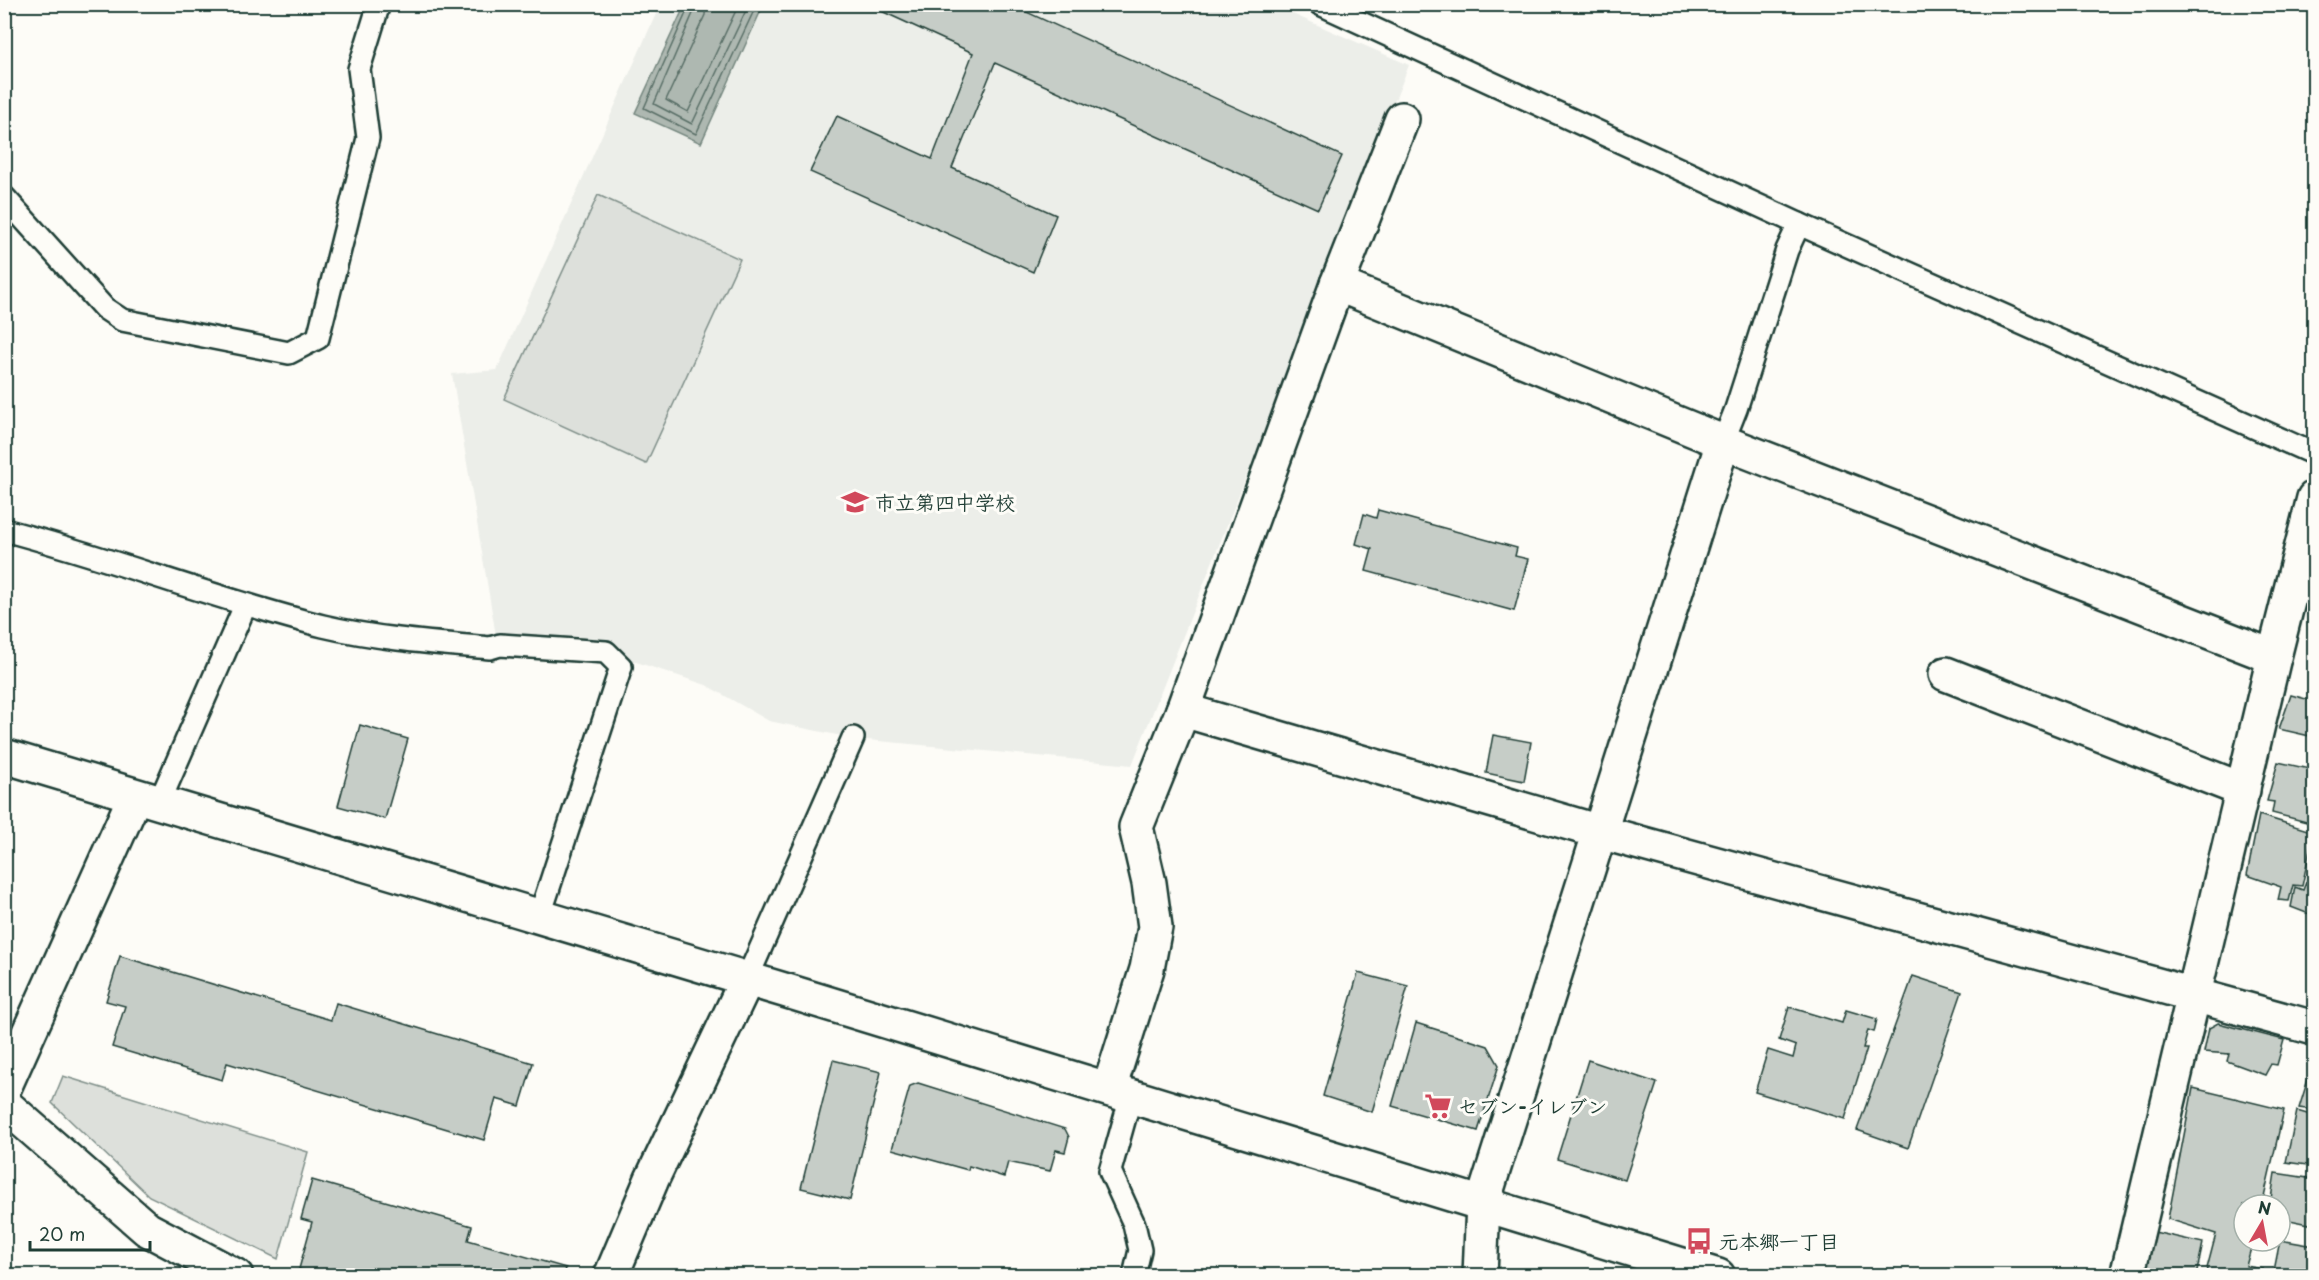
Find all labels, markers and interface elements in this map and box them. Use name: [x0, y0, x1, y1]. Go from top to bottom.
school or university icon: 市立第四中学校: [840, 487, 870, 517]
place label: 市立第四中学校: [875, 487, 1015, 517]
supermarket icon: セブン-イレブン: [1423, 1091, 1453, 1121]
place label: セブン-イレブン: [1458, 1091, 1607, 1121]
north arrow: [2232, 1193, 2292, 1253]
text: N: [2256, 1194, 2273, 1220]
scale bar: [30, 1214, 150, 1252]
text: 20 m: [39, 1220, 85, 1247]
bus stop icon: 元本郷一丁目: [1684, 1226, 1714, 1256]
place label: 元本郷一丁目: [1719, 1226, 1839, 1256]

